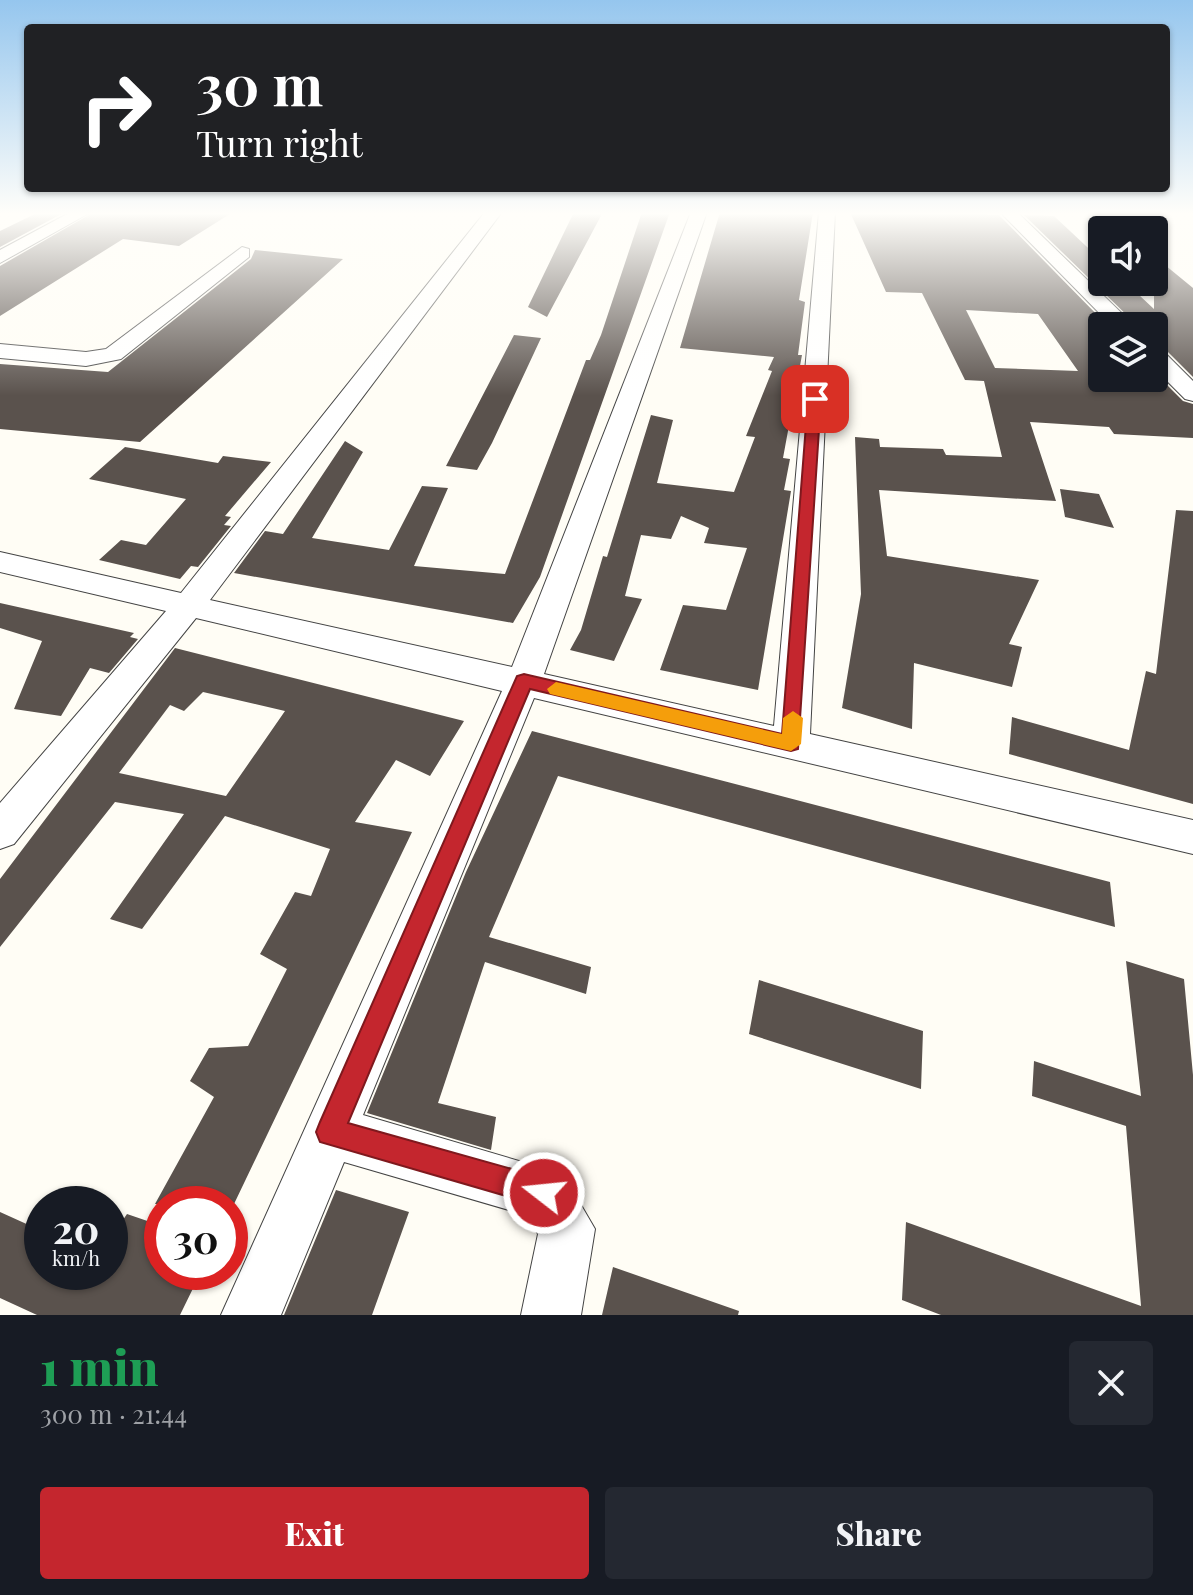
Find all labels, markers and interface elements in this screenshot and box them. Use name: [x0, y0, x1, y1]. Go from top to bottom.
text: 30 m: [196, 46, 323, 121]
icon: right: [64, 56, 168, 160]
text: Turn right: [196, 118, 363, 166]
map controls: [1088, 216, 1168, 392]
button: sound: [1088, 216, 1168, 296]
button: layers: [1088, 312, 1168, 392]
pin: [781, 365, 849, 433]
icon: arrive: [793, 377, 837, 421]
position arrow: [502, 1151, 586, 1235]
speed limit sign: 30: [144, 1186, 248, 1290]
text: 20: [53, 1201, 99, 1254]
text: km/h: [52, 1244, 100, 1271]
text: 1 min: [40, 1334, 158, 1398]
button: close: [1069, 1341, 1153, 1425]
text: 300 m · 21:44: [40, 1396, 187, 1431]
button: Exit: [40, 1487, 589, 1579]
button: Share: [605, 1487, 1153, 1579]

